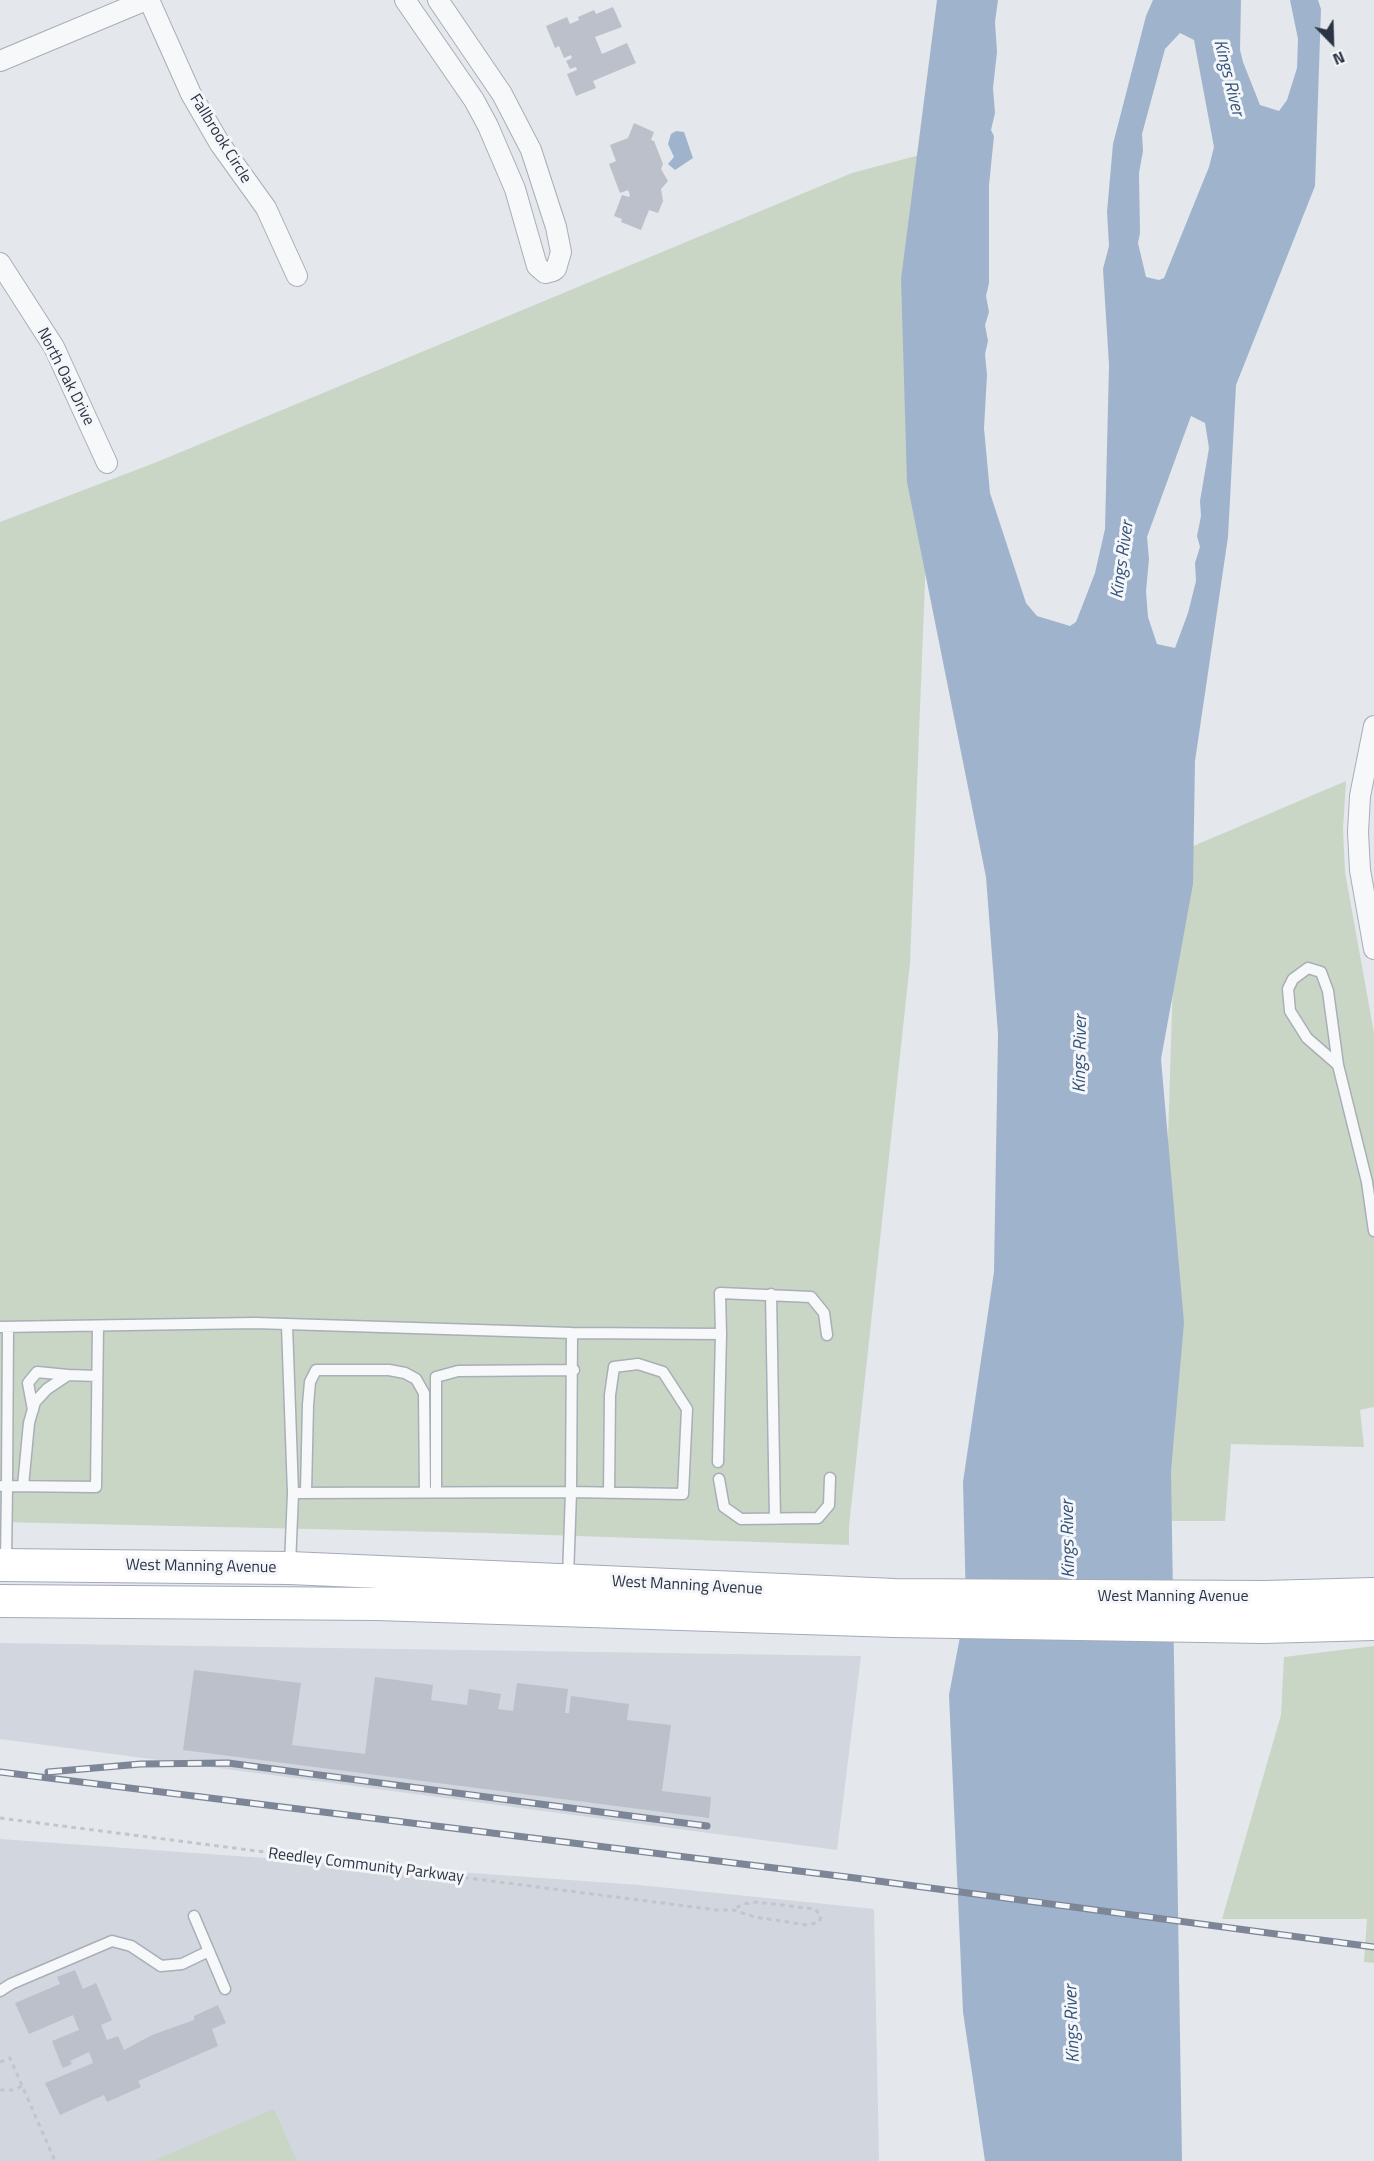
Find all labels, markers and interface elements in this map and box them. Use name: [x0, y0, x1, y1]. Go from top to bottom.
north arrow: [1302, 12, 1362, 72]
water label: Kings River: [1208, 38, 1248, 118]
text: N: [1329, 45, 1349, 72]
street label: Fallbrook Circle: [185, 91, 255, 187]
street label: North Oak Drive: [32, 325, 98, 429]
water label: Kings River: [1107, 520, 1139, 600]
water label: Kings River: [1070, 1015, 1092, 1093]
water label: Kings River: [1058, 1500, 1080, 1578]
street label: West Manning Avenue: [125, 1556, 277, 1578]
street label: West Manning Avenue: [611, 1572, 763, 1600]
street label: West Manning Avenue: [1097, 1587, 1249, 1607]
street label: Reedley Community Parkway: [267, 1844, 465, 1888]
water label: Kings River: [1061, 1985, 1085, 2063]

